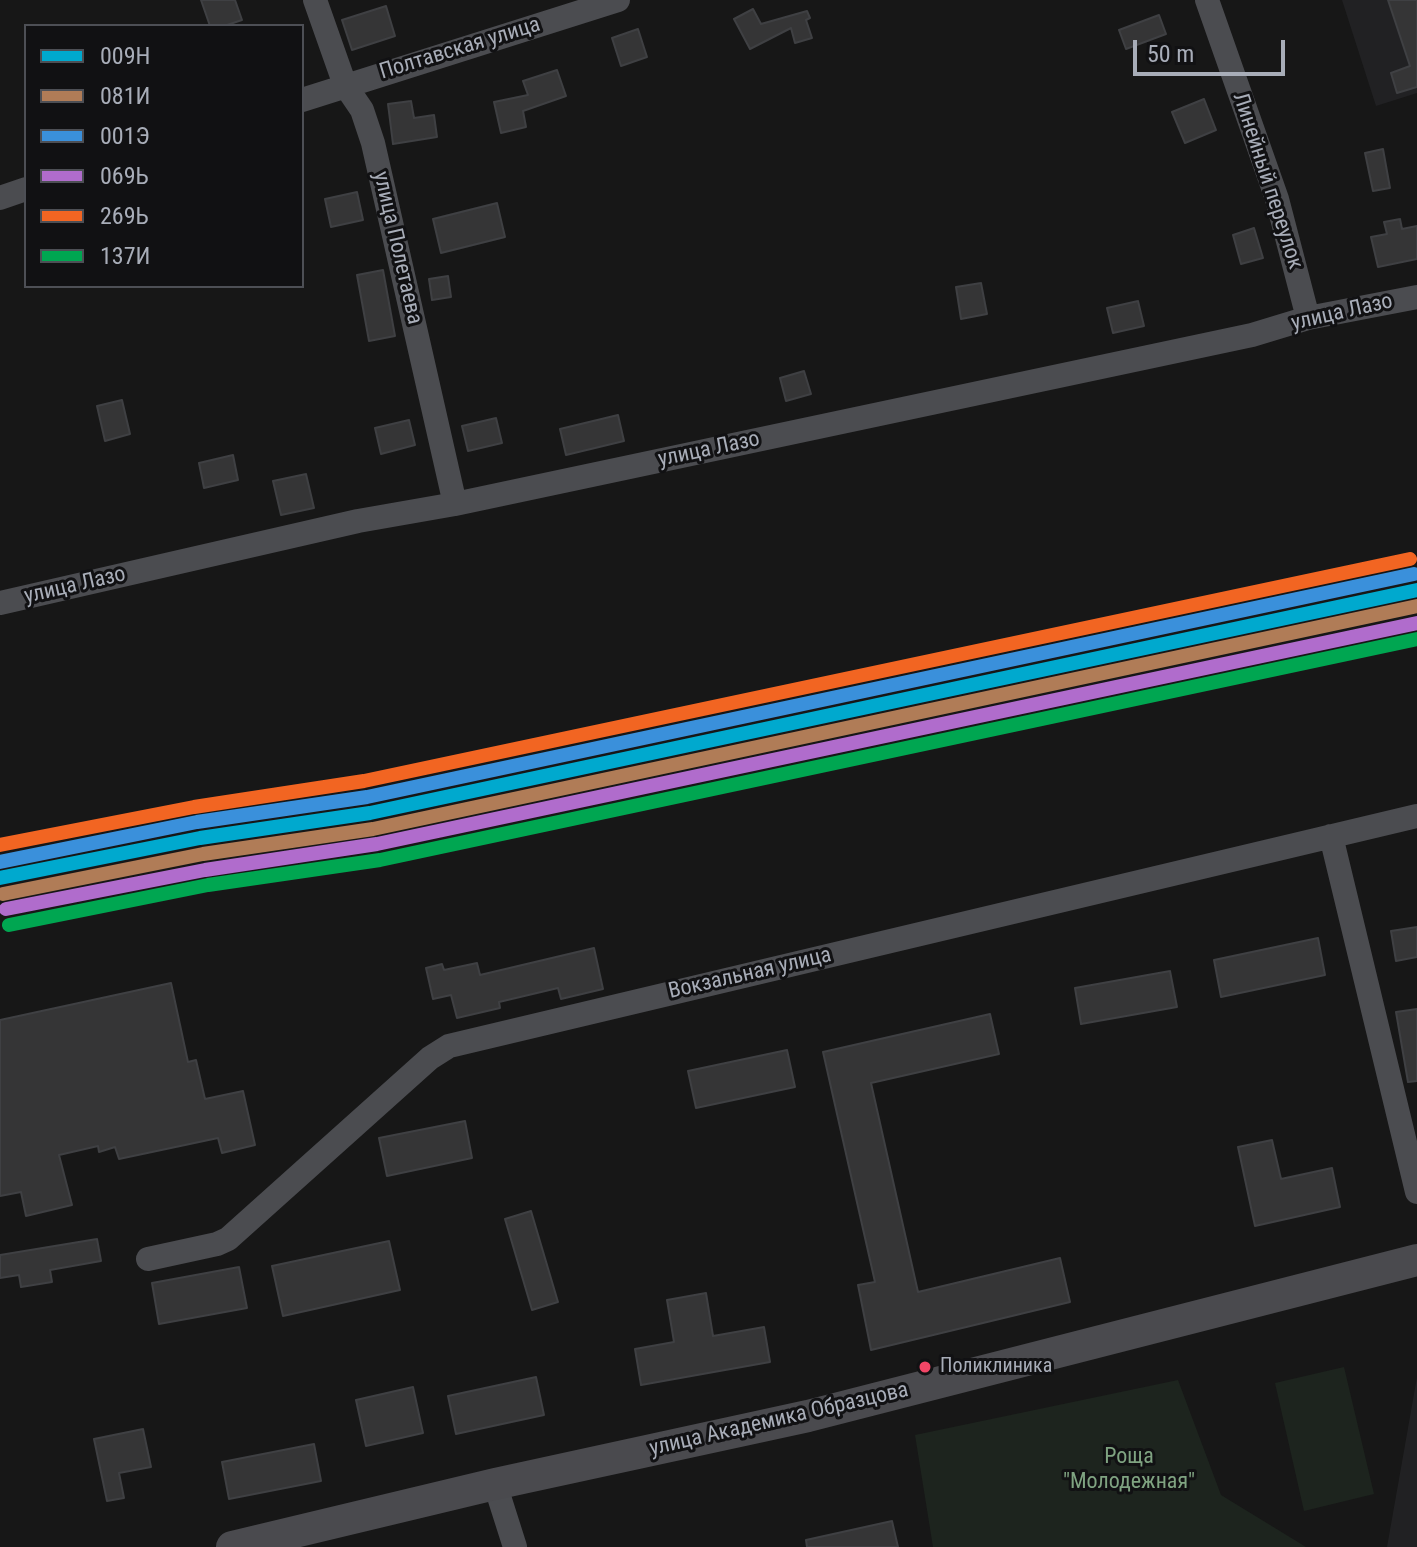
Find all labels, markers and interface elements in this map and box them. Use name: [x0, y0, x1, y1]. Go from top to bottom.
street label: Полтавская улица: [376, 12, 544, 86]
legend: [24, 24, 304, 288]
scale bar: [1137, 24, 1289, 74]
text: 50 m: [1147, 40, 1194, 68]
text: 009Н: [100, 42, 150, 70]
text: 081И: [100, 82, 150, 110]
street label: Линейный переулок: [1226, 89, 1308, 273]
text: 001Э: [100, 122, 150, 150]
text: 069Ь: [100, 162, 149, 190]
street label: улица Полетаева: [367, 169, 427, 327]
text: 269Ь: [100, 202, 149, 230]
text: 137И: [100, 242, 150, 270]
street label: улица Лазо: [1289, 289, 1395, 337]
street label: улица Лазо: [656, 426, 762, 474]
street label: улица Лазо: [22, 562, 128, 610]
street label: Вокзальная улица: [666, 942, 834, 1006]
place label: Поликлиника: [940, 1355, 1052, 1379]
marker: Поликлиника: [917, 1359, 933, 1375]
street label: улица Академика Образцова: [647, 1377, 911, 1463]
park label: Роща "Молодежная": [1063, 1444, 1195, 1496]

